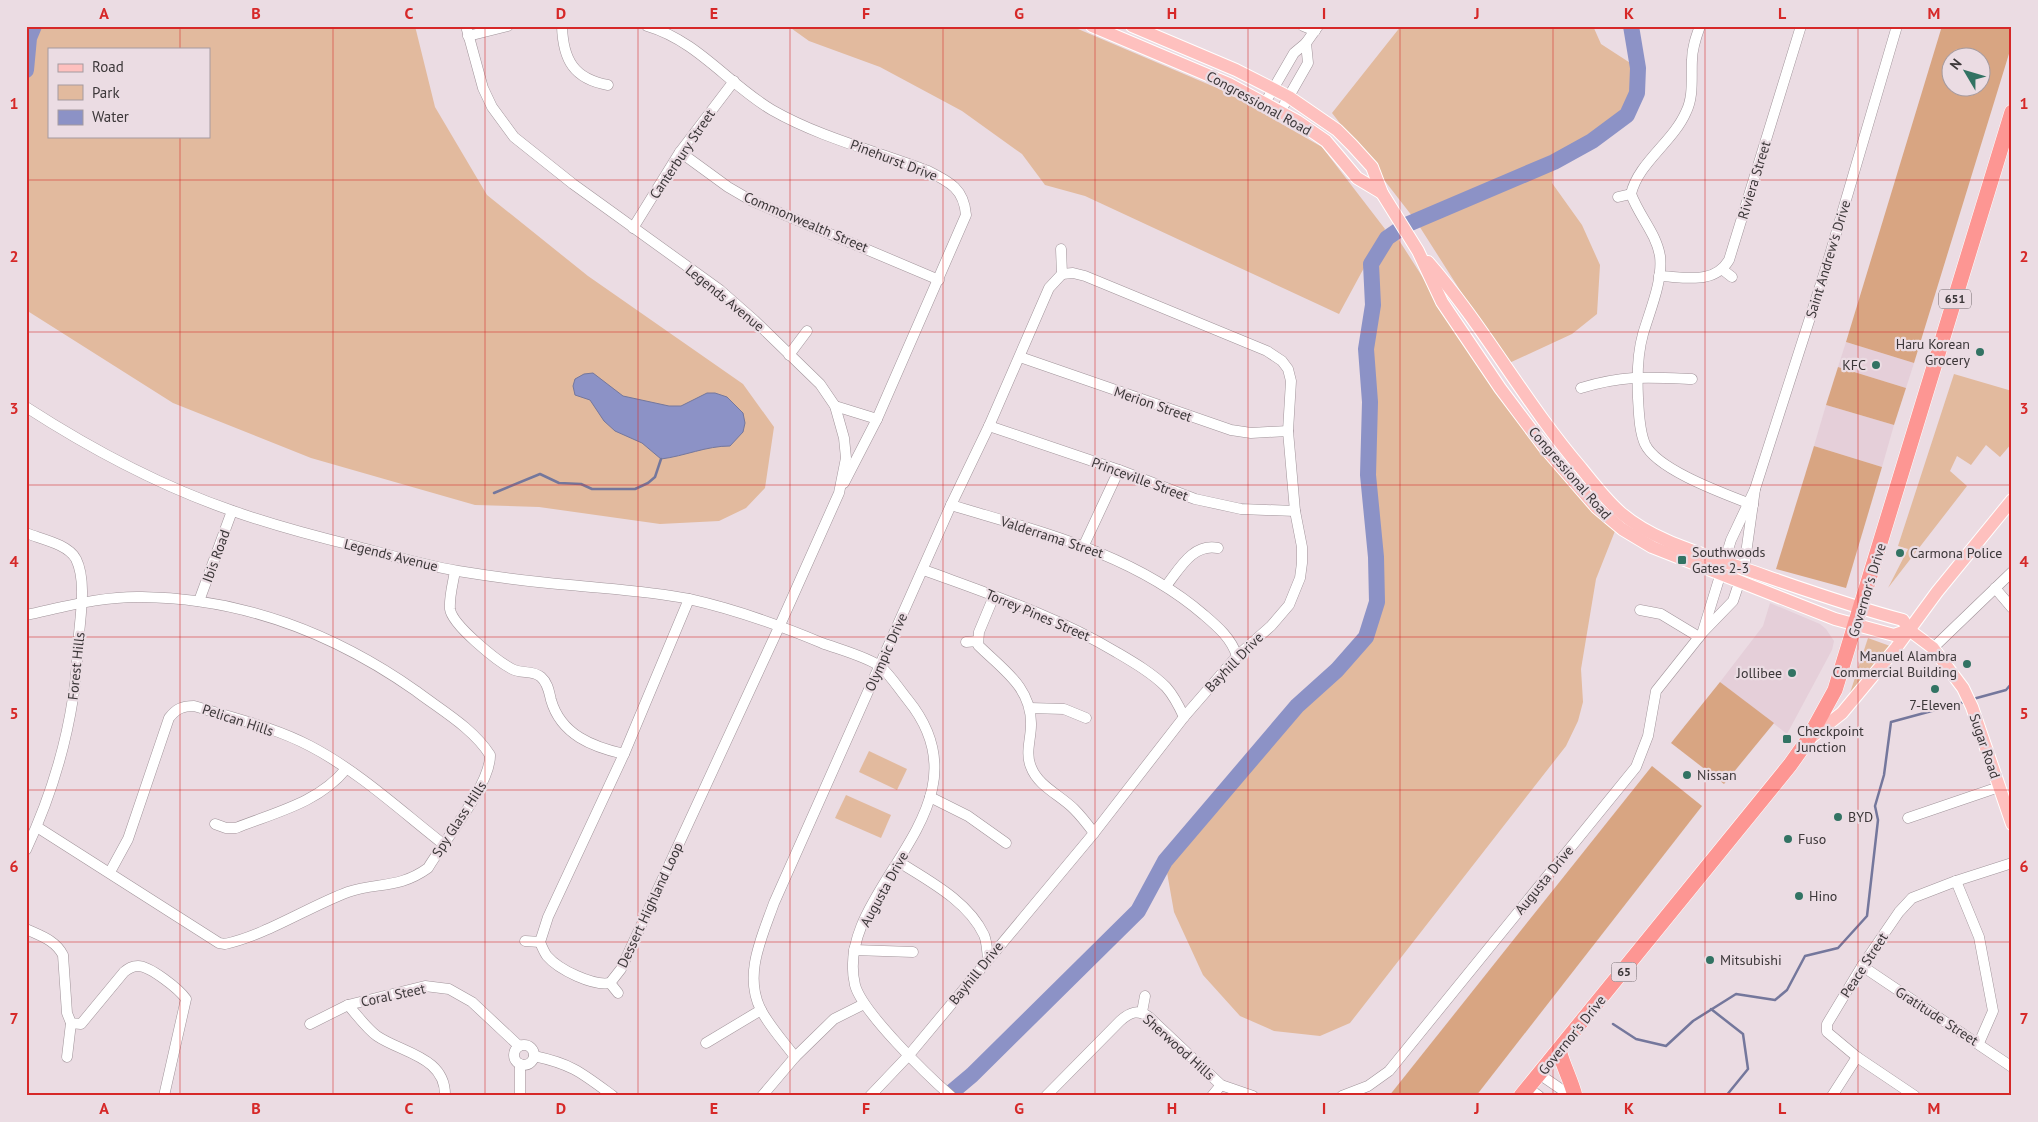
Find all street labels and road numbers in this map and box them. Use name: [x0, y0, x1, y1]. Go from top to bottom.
street label: Congressional Road: [1203, 67, 1315, 139]
street label: Canterbury Street: [645, 106, 719, 202]
street label: Pinehurst Drive: [848, 135, 940, 185]
street label: Riviera Street: [1734, 138, 1775, 221]
street label: Commonwealth Street: [741, 188, 871, 256]
street label: Saint Andrew's Drive: [1801, 198, 1855, 320]
street label: Legends Avenue: [682, 261, 768, 335]
road number: 651: [1939, 290, 1971, 308]
street label: Merion Street: [1112, 382, 1195, 426]
street label: Congressional Road: [1525, 423, 1615, 523]
street label: Princeville Street: [1089, 453, 1191, 505]
street label: Valderrama Street: [997, 512, 1106, 562]
street label: Ibis Road: [198, 527, 234, 585]
street label: Legends Avenue: [342, 535, 440, 575]
street label: Governor's Drive: [1844, 541, 1890, 639]
street label: Torrey Pines Street: [983, 585, 1093, 645]
street label: Olympic Drive: [861, 610, 911, 694]
street label: Bayhill Drive: [1201, 628, 1267, 696]
street label: Forest Hills: [63, 631, 89, 701]
street label: Pelican Hills: [200, 700, 276, 740]
street label: Sugar Road: [1965, 711, 2005, 781]
street label: Spy Glass Hills: [428, 778, 490, 860]
street label: Dessert Highland Loop: [613, 840, 687, 970]
street label: Augusta Drive: [1511, 842, 1577, 918]
street label: Augusta Drive: [856, 848, 912, 930]
street label: Peace Street: [1836, 929, 1892, 1001]
street label: Bayhill Drive: [945, 938, 1007, 1008]
road number: 65: [1612, 962, 1636, 982]
street label: Coral Steet: [359, 979, 427, 1011]
street label: Gratitude Street: [1892, 983, 1982, 1050]
street label: Governor's Drive: [1534, 991, 1610, 1079]
street label: Sherwood Hills: [1139, 1010, 1219, 1084]

